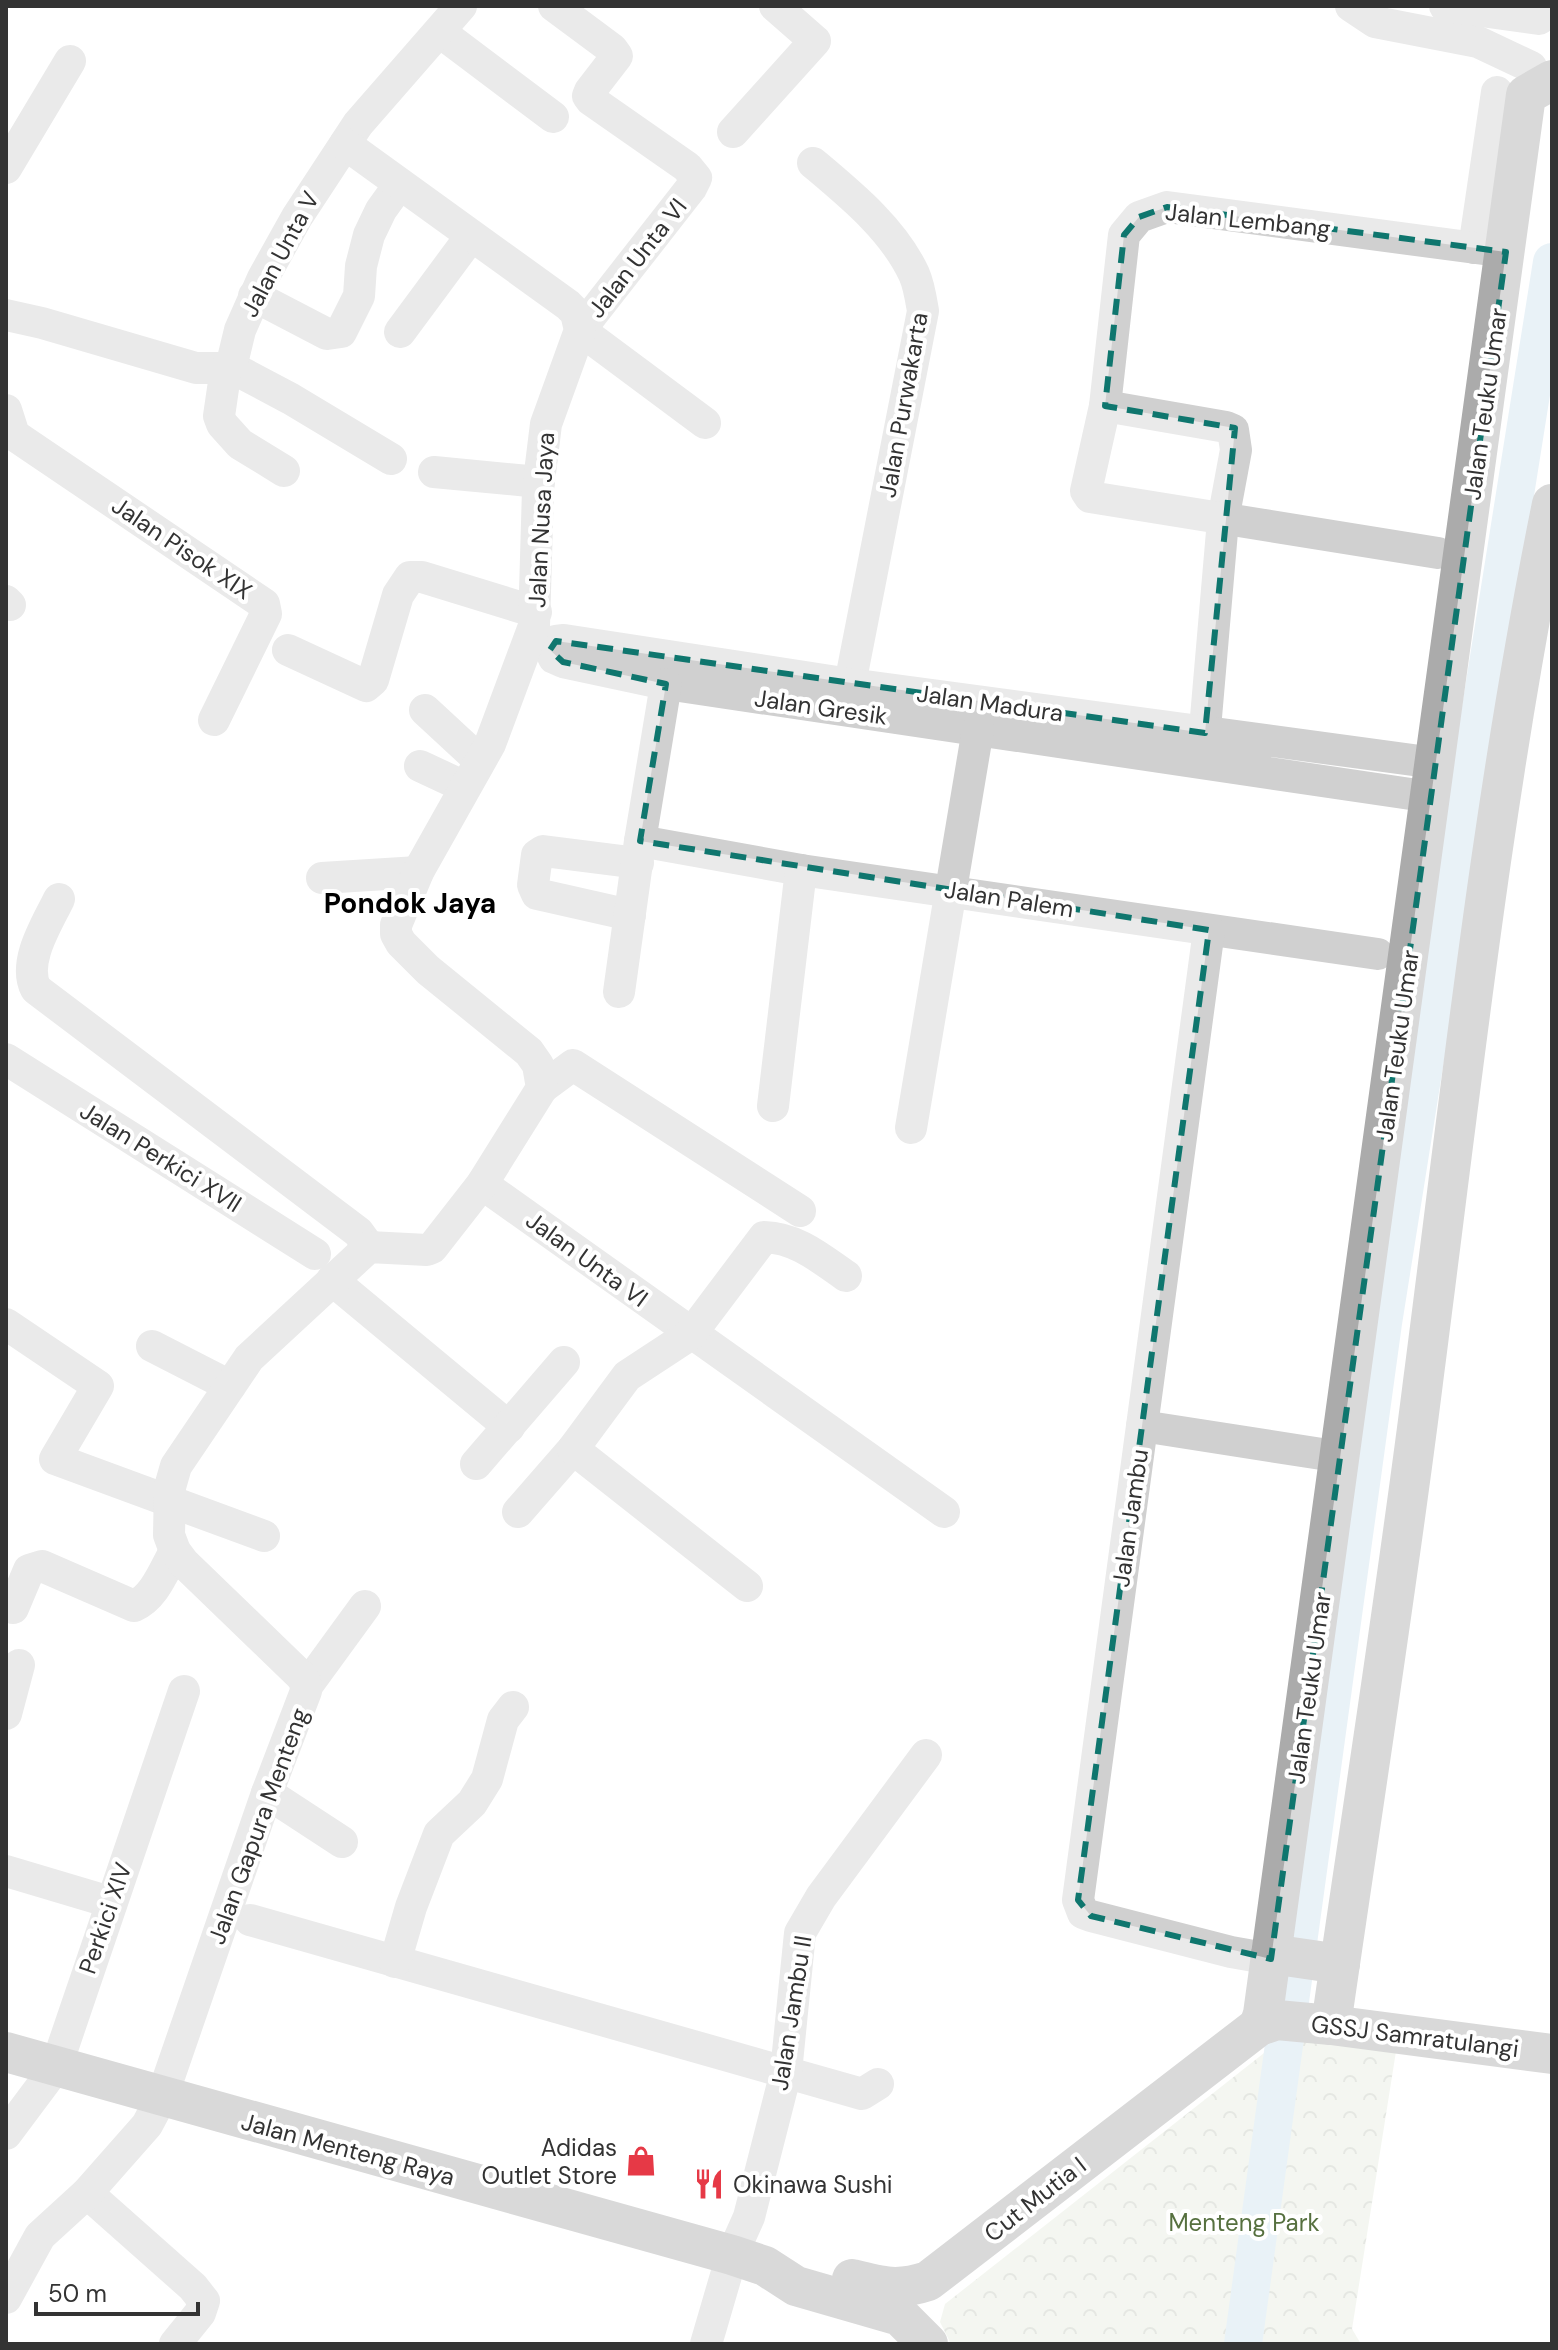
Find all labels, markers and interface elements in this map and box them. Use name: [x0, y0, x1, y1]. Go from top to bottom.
street label: Jalan Unta V: [234, 186, 326, 322]
street label: Jalan Unta VI: [581, 192, 693, 324]
street label: Jalan Lembang: [1164, 196, 1332, 244]
street label: Jalan Teuku Umar: [1456, 306, 1514, 502]
street label: Jalan Purwakarta: [871, 310, 935, 500]
street label: Jalan Nusa Jaya: [521, 431, 561, 609]
street label: Jalan Pisok XIX: [106, 490, 258, 606]
street label: Jalan Madura: [915, 677, 1065, 729]
street label: Jalan Gresik: [753, 682, 889, 732]
street label: Jalan Palem: [942, 873, 1076, 925]
district label: Pondok Jaya: [324, 885, 496, 922]
street label: Jalan Teuku Umar: [1368, 948, 1426, 1144]
street label: Jalan Perkici XVII: [74, 1095, 248, 1219]
street label: Jalan Unta VI: [520, 1204, 654, 1314]
street label: Jalan Jambu: [1105, 1447, 1155, 1589]
street label: Jalan Teuku Umar: [1280, 1590, 1338, 1786]
street label: Jalan Gapura Menteng: [201, 1703, 315, 1949]
street label: Perkici XIV: [72, 1858, 138, 1978]
street label: Jalan Jambu II: [763, 1933, 819, 2093]
street label: GSSJ Samratulangi: [1309, 2008, 1521, 2064]
street label: Jalan Menteng Raya: [238, 2106, 458, 2192]
place label: Adidas Outlet Store: [482, 2132, 617, 2191]
shop icon: Adidas Outlet Store: [624, 2144, 658, 2178]
street label: Cut Mutia I: [978, 2150, 1092, 2248]
restaurant icon: Okinawa Sushi: [692, 2167, 726, 2201]
place label: Okinawa Sushi: [733, 2169, 893, 2200]
park label: Menteng Park: [1168, 2207, 1320, 2238]
scale bar: [36, 2266, 198, 2316]
text: 50 m: [48, 2278, 107, 2309]

